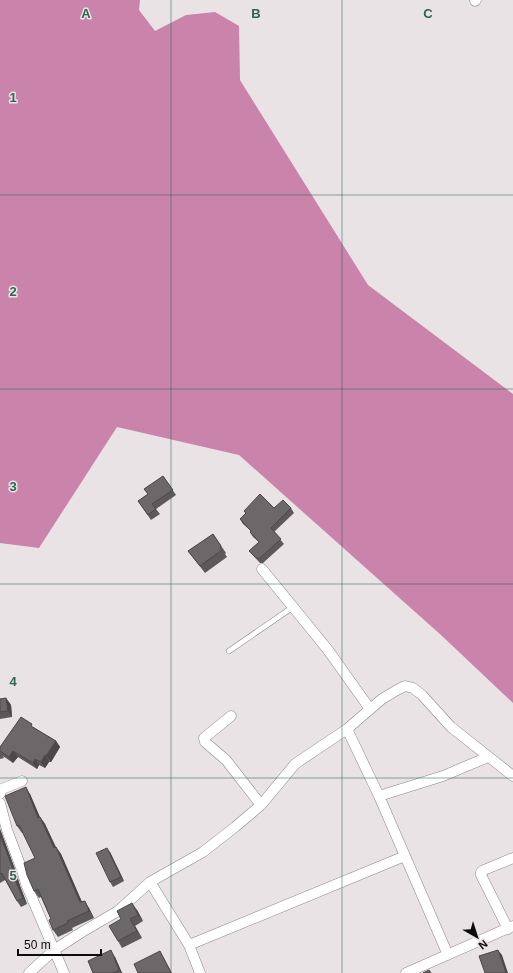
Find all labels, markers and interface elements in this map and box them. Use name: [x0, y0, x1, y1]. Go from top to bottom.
text: A: [81, 6, 91, 21]
text: B: [251, 6, 261, 21]
text: C: [423, 6, 433, 21]
text: 1: [9, 90, 17, 105]
text: 2: [9, 284, 17, 299]
text: 3: [9, 479, 17, 494]
text: 4: [9, 674, 17, 689]
text: 5: [9, 868, 17, 883]
north arrow: [457, 917, 497, 957]
scale bar: [18, 931, 101, 957]
text: 50 m: [24, 938, 51, 952]
text: N: [476, 938, 490, 952]

